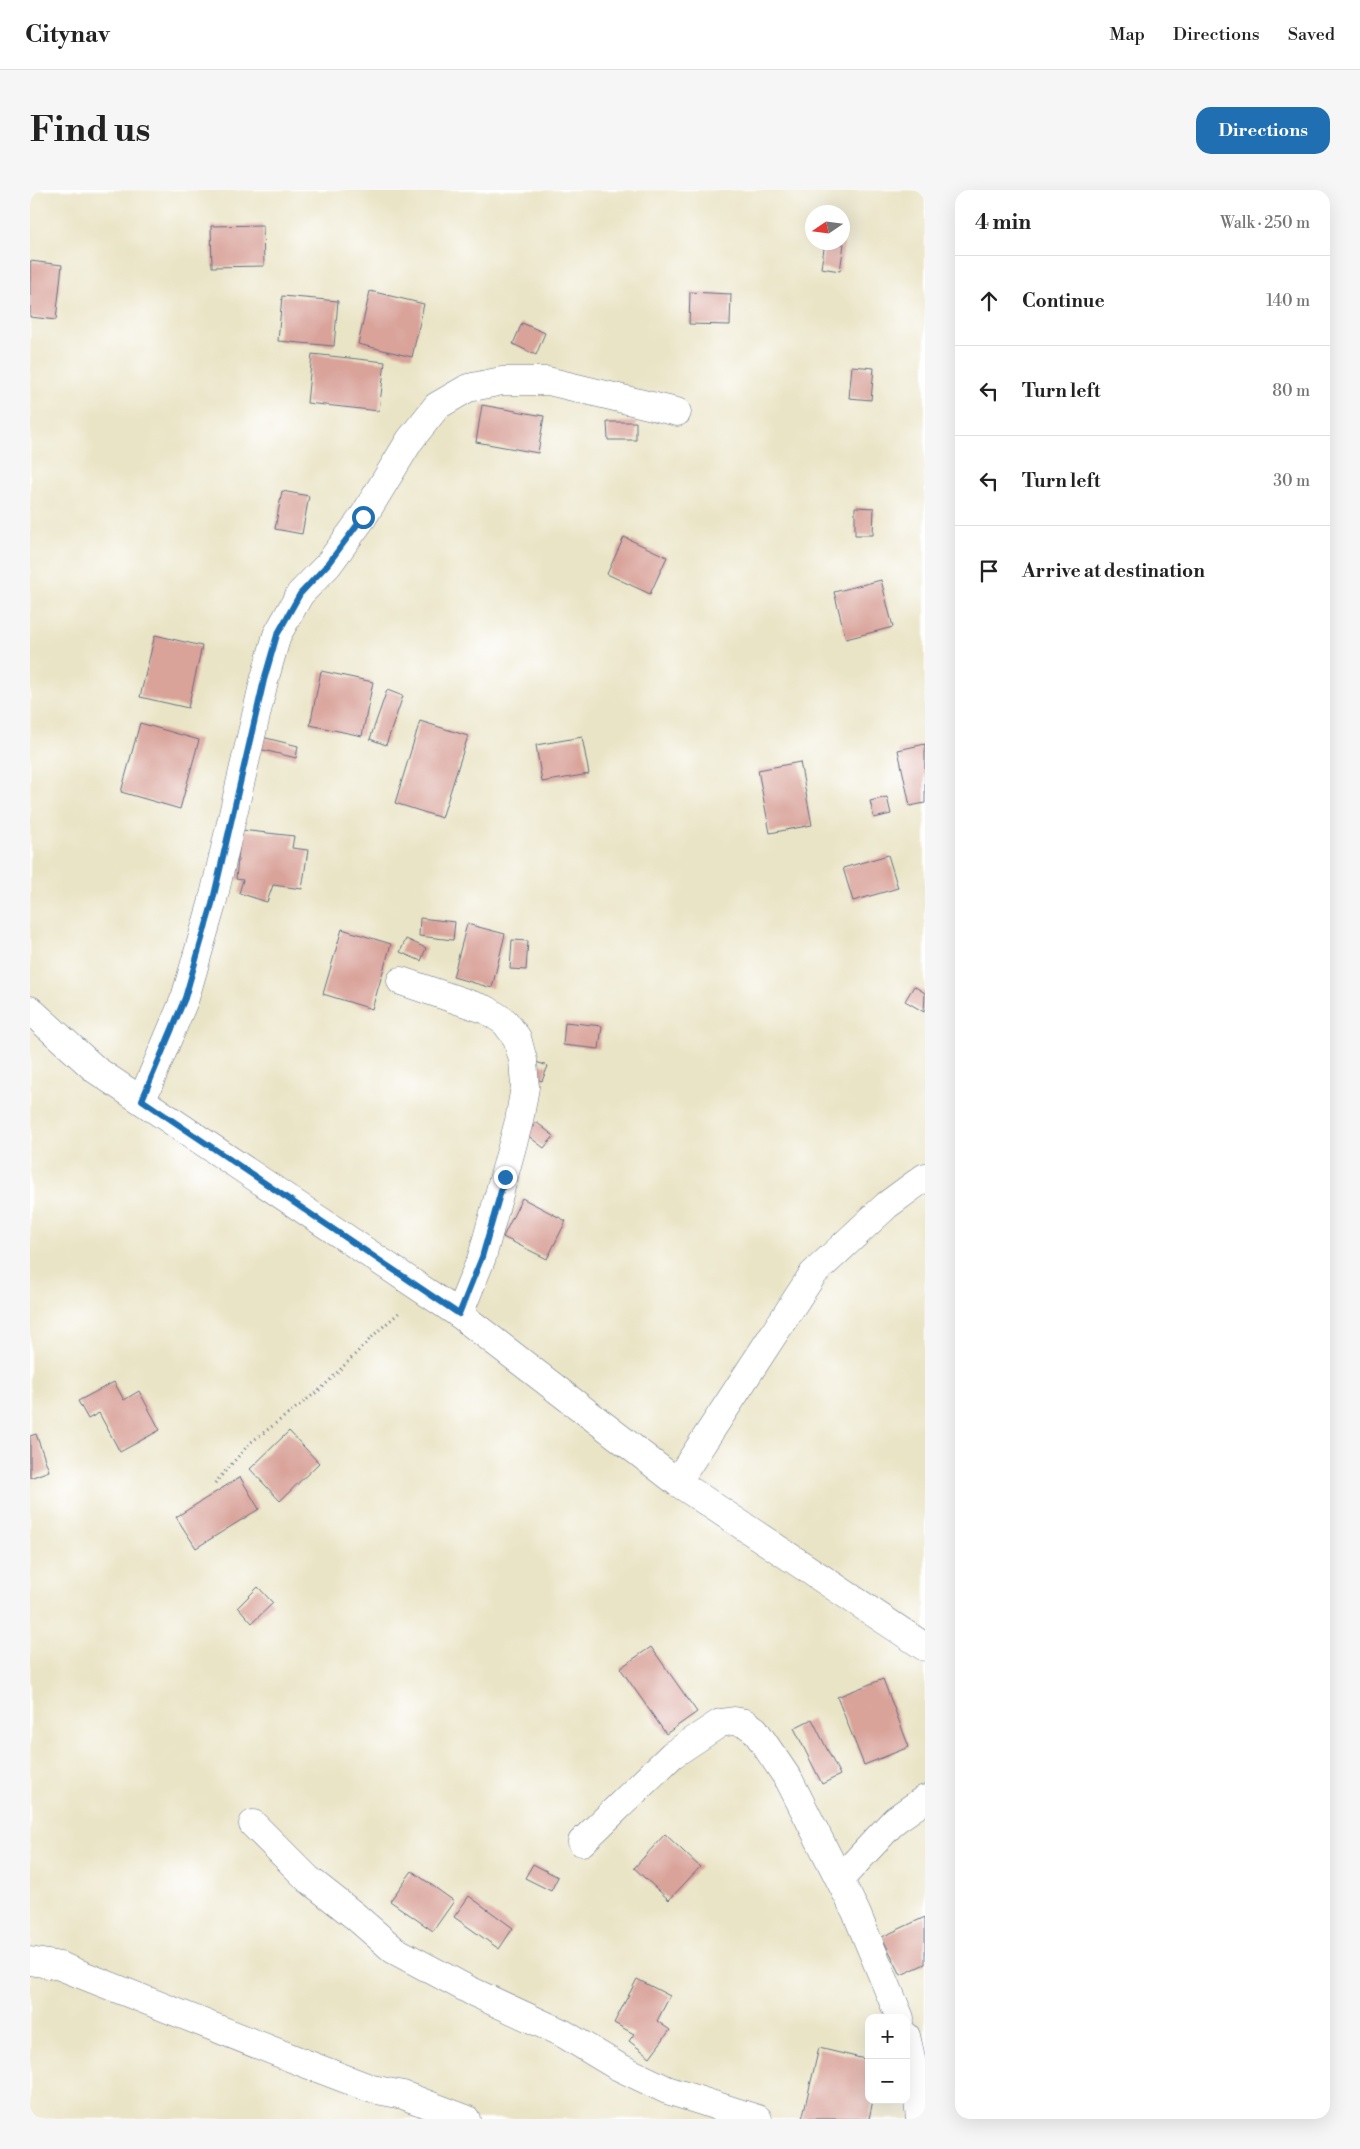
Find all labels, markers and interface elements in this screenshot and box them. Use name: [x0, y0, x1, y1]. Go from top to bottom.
text: Citynav: [25, 20, 110, 50]
text: Map: [1109, 23, 1145, 46]
text: Directions: [1173, 23, 1260, 46]
text: Saved: [1288, 23, 1335, 46]
button: Directions: [1196, 107, 1330, 154]
text: Find us: [30, 109, 150, 152]
north arrow: [805, 205, 850, 250]
text: 4 min: [975, 210, 1031, 236]
text: Walk · 250 m: [1220, 213, 1310, 233]
icon: ahead: [975, 287, 1003, 315]
text: Continue: [1022, 289, 1105, 313]
text: 140 m: [1266, 291, 1310, 311]
icon: left: [975, 377, 1003, 405]
text: Turn left: [1022, 379, 1101, 403]
text: 80 m: [1272, 381, 1310, 401]
icon: left: [975, 467, 1003, 495]
text: Turn left: [1022, 469, 1101, 493]
text: 30 m: [1273, 471, 1310, 491]
route start: [352, 506, 375, 529]
icon: arrive: [975, 557, 1003, 585]
text: Arrive at destination: [1022, 559, 1205, 583]
route end: [494, 1166, 517, 1189]
map controls: [865, 2014, 910, 2104]
button: +: [865, 2014, 910, 2059]
button: −: [865, 2059, 910, 2104]

